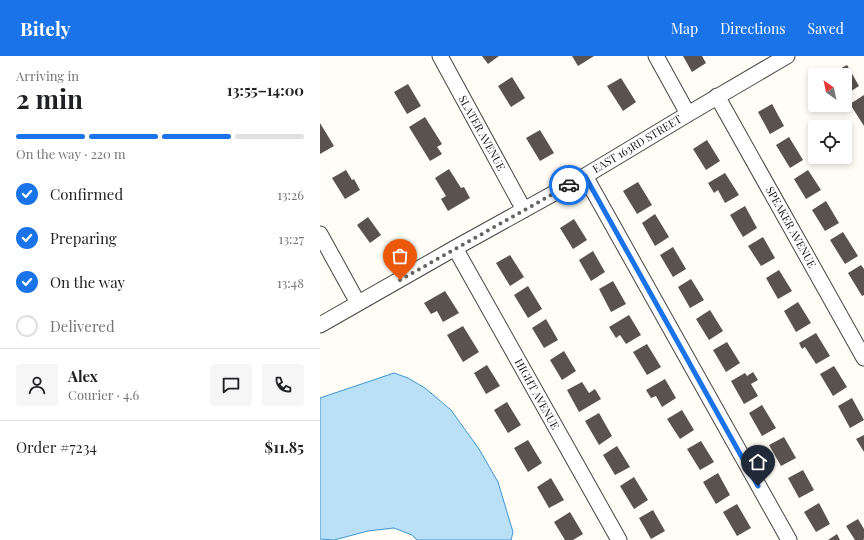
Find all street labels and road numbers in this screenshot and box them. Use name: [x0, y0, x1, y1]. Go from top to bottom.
street label: SLATER AVENUE: [456, 93, 509, 173]
street label: EAST 163RD STREET: [589, 111, 684, 176]
street label: SPEAKER AVENUE: [763, 183, 820, 270]
street label: HIGHT AVENUE: [512, 356, 563, 432]

